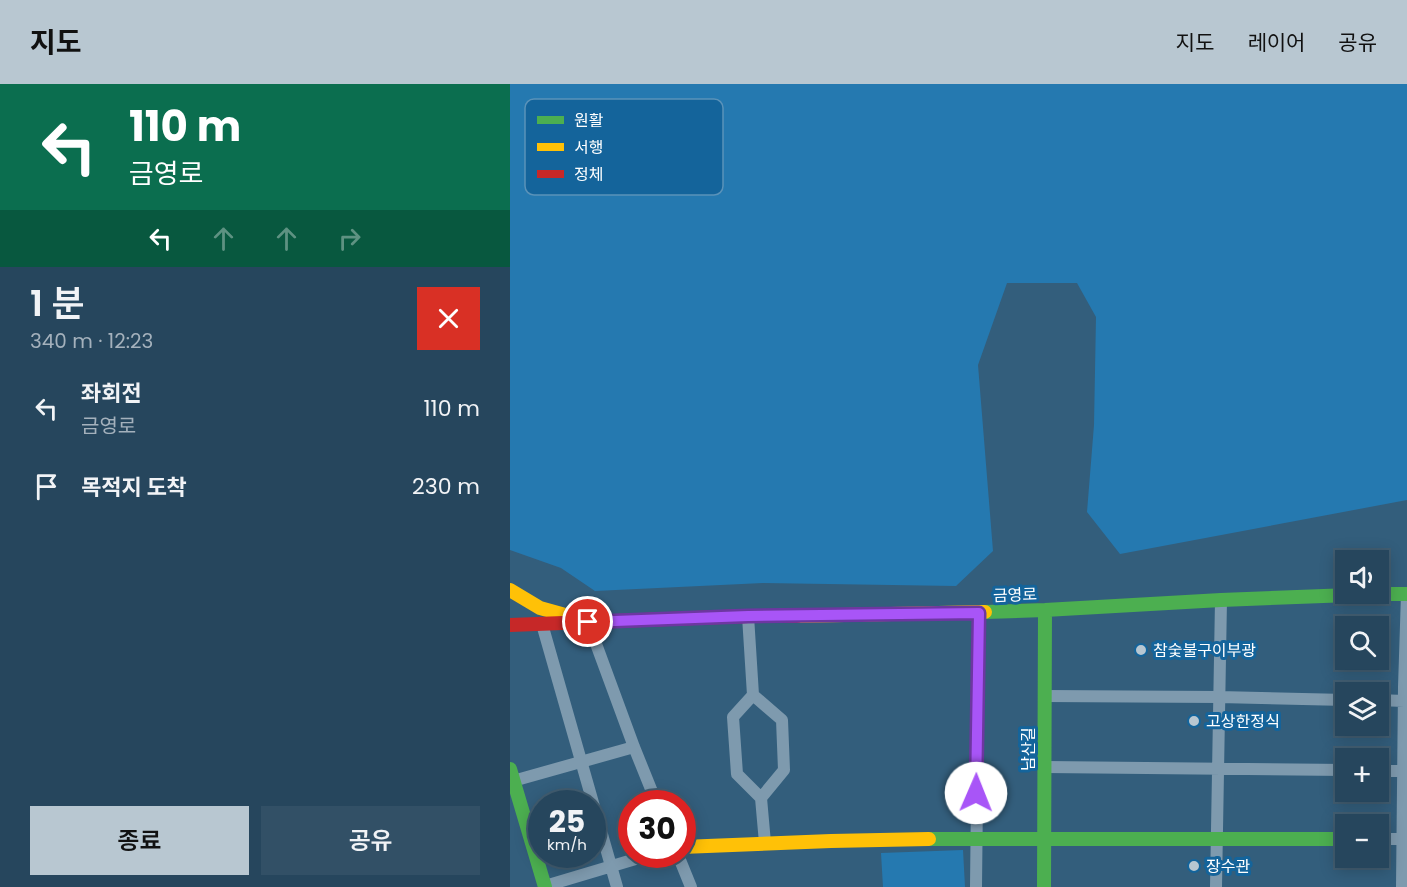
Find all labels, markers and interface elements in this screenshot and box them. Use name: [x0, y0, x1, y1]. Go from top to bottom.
text: 지도: [30, 23, 82, 62]
text: 지도: [1176, 28, 1214, 57]
text: 레이어: [1247, 28, 1305, 57]
text: 공유: [1338, 28, 1377, 57]
text: 110 m: [129, 97, 241, 156]
legend: [525, 99, 723, 195]
icon: left: [30, 108, 108, 186]
text: 원활: [574, 109, 604, 132]
text: 서행: [574, 136, 603, 159]
text: 금영로: [129, 155, 204, 192]
text: 정체: [574, 163, 603, 186]
icon: left: [144, 222, 177, 255]
icon: ahead: [207, 222, 240, 255]
icon: ahead: [270, 222, 303, 255]
icon: right: [333, 222, 366, 255]
text: 1 분: [30, 278, 85, 329]
button: close: [417, 287, 480, 350]
text: 340 m · 12:23: [30, 327, 153, 355]
text: 좌회전: [81, 378, 142, 409]
icon: left: [30, 392, 63, 425]
text: 110 m: [424, 393, 480, 424]
text: 금영로: [81, 412, 136, 440]
icon: arrive: [30, 470, 63, 503]
text: 230 m: [412, 471, 480, 502]
text: 목적지 도착: [81, 472, 187, 503]
map controls: [1335, 550, 1389, 868]
button: sound: [1335, 550, 1389, 604]
street label: 금영로: [993, 583, 1038, 607]
pin: [562, 596, 613, 647]
icon: arrive: [571, 605, 604, 638]
button: search: [1335, 616, 1389, 670]
place label: 참숯불구이부광: [1153, 639, 1256, 662]
marker: 참숯불구이부광: [1134, 643, 1148, 657]
button: layers: [1335, 682, 1389, 736]
place label: 고상한정식: [1206, 710, 1280, 733]
marker: 고상한정식: [1187, 714, 1201, 728]
street label: 남산길: [1017, 727, 1040, 771]
button: +: [1335, 748, 1389, 802]
position arrow: [944, 761, 1008, 825]
speed limit sign: 30: [618, 790, 696, 868]
text: 25: [549, 800, 585, 843]
button: 종료: [30, 806, 249, 875]
button: 공유: [261, 806, 480, 875]
button: −: [1335, 814, 1389, 868]
text: km/h: [547, 834, 587, 855]
place label: 장수관: [1206, 855, 1250, 878]
marker: 장수관: [1187, 859, 1201, 873]

